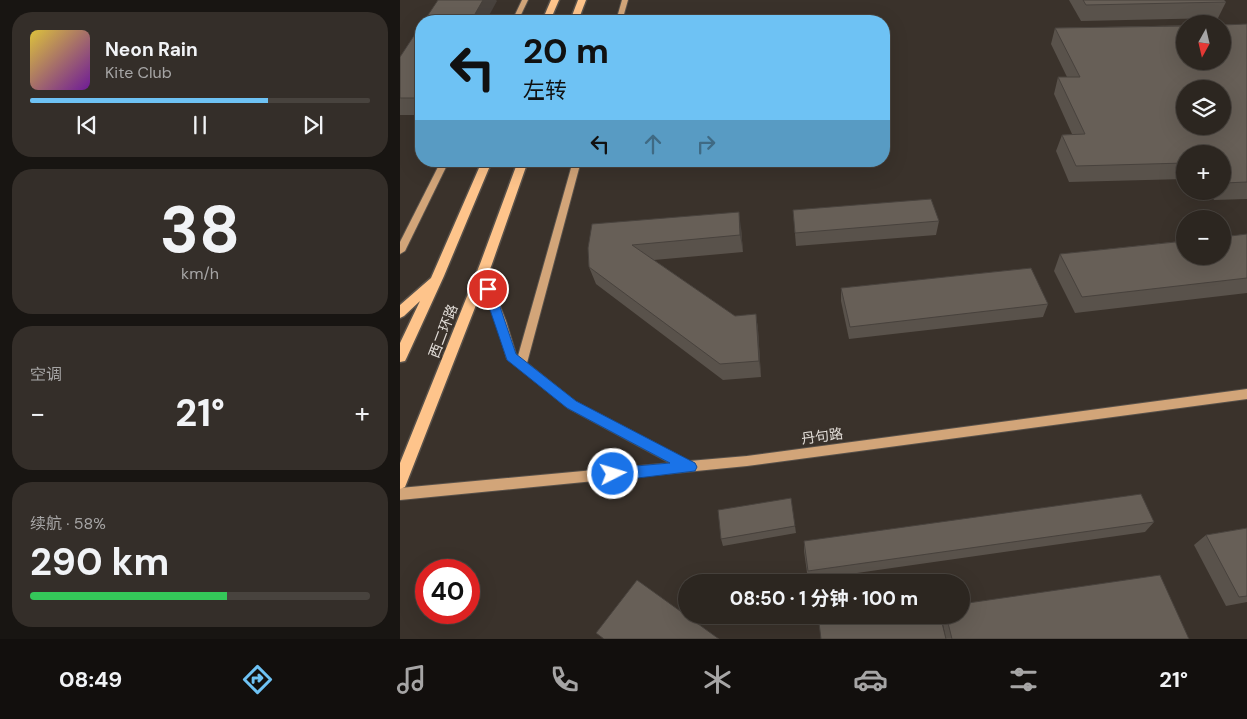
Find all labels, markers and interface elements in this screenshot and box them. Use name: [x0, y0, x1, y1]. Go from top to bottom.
north arrow: [1176, 15, 1231, 70]
map controls: [1176, 15, 1231, 265]
text: 20 m: [523, 28, 609, 74]
icon: left: [440, 35, 505, 100]
text: Neon Rain: [105, 37, 198, 62]
text: Kite Club: [105, 62, 172, 83]
text: 左转: [523, 76, 567, 105]
button: layers: [1176, 80, 1231, 135]
icon: previous: [73, 111, 101, 139]
icon: pause: [186, 111, 214, 139]
icon: next: [299, 111, 327, 139]
icon: left: [586, 130, 614, 158]
icon: ahead: [639, 130, 667, 158]
icon: right: [692, 130, 720, 158]
button: +: [1176, 145, 1231, 200]
text: 38: [160, 188, 240, 272]
button: −: [1176, 210, 1231, 265]
text: km/h: [181, 263, 219, 284]
pin: [467, 268, 509, 310]
icon: arrive: [474, 275, 502, 303]
street label: 西二环路: [425, 302, 461, 360]
text: 空调: [30, 364, 62, 385]
text: 21°: [175, 388, 225, 438]
text: −: [30, 395, 45, 432]
text: +: [355, 395, 370, 432]
street label: 丹句路: [800, 424, 844, 448]
position arrow: [586, 447, 638, 499]
text: 续航 · 58%: [30, 513, 106, 534]
text: 290 km: [30, 537, 169, 587]
speed limit sign: 40: [415, 559, 480, 624]
text: 08:50 · 1 分钟 · 100 m: [730, 586, 918, 611]
icon: directions: [240, 662, 275, 697]
icon: music: [394, 662, 429, 697]
icon: phone: [547, 662, 582, 697]
icon: climate: [700, 662, 735, 697]
icon: car: [853, 662, 888, 697]
icon: filters: [1006, 662, 1041, 697]
text: 08:49: [59, 665, 122, 694]
text: 21°: [1159, 665, 1188, 694]

